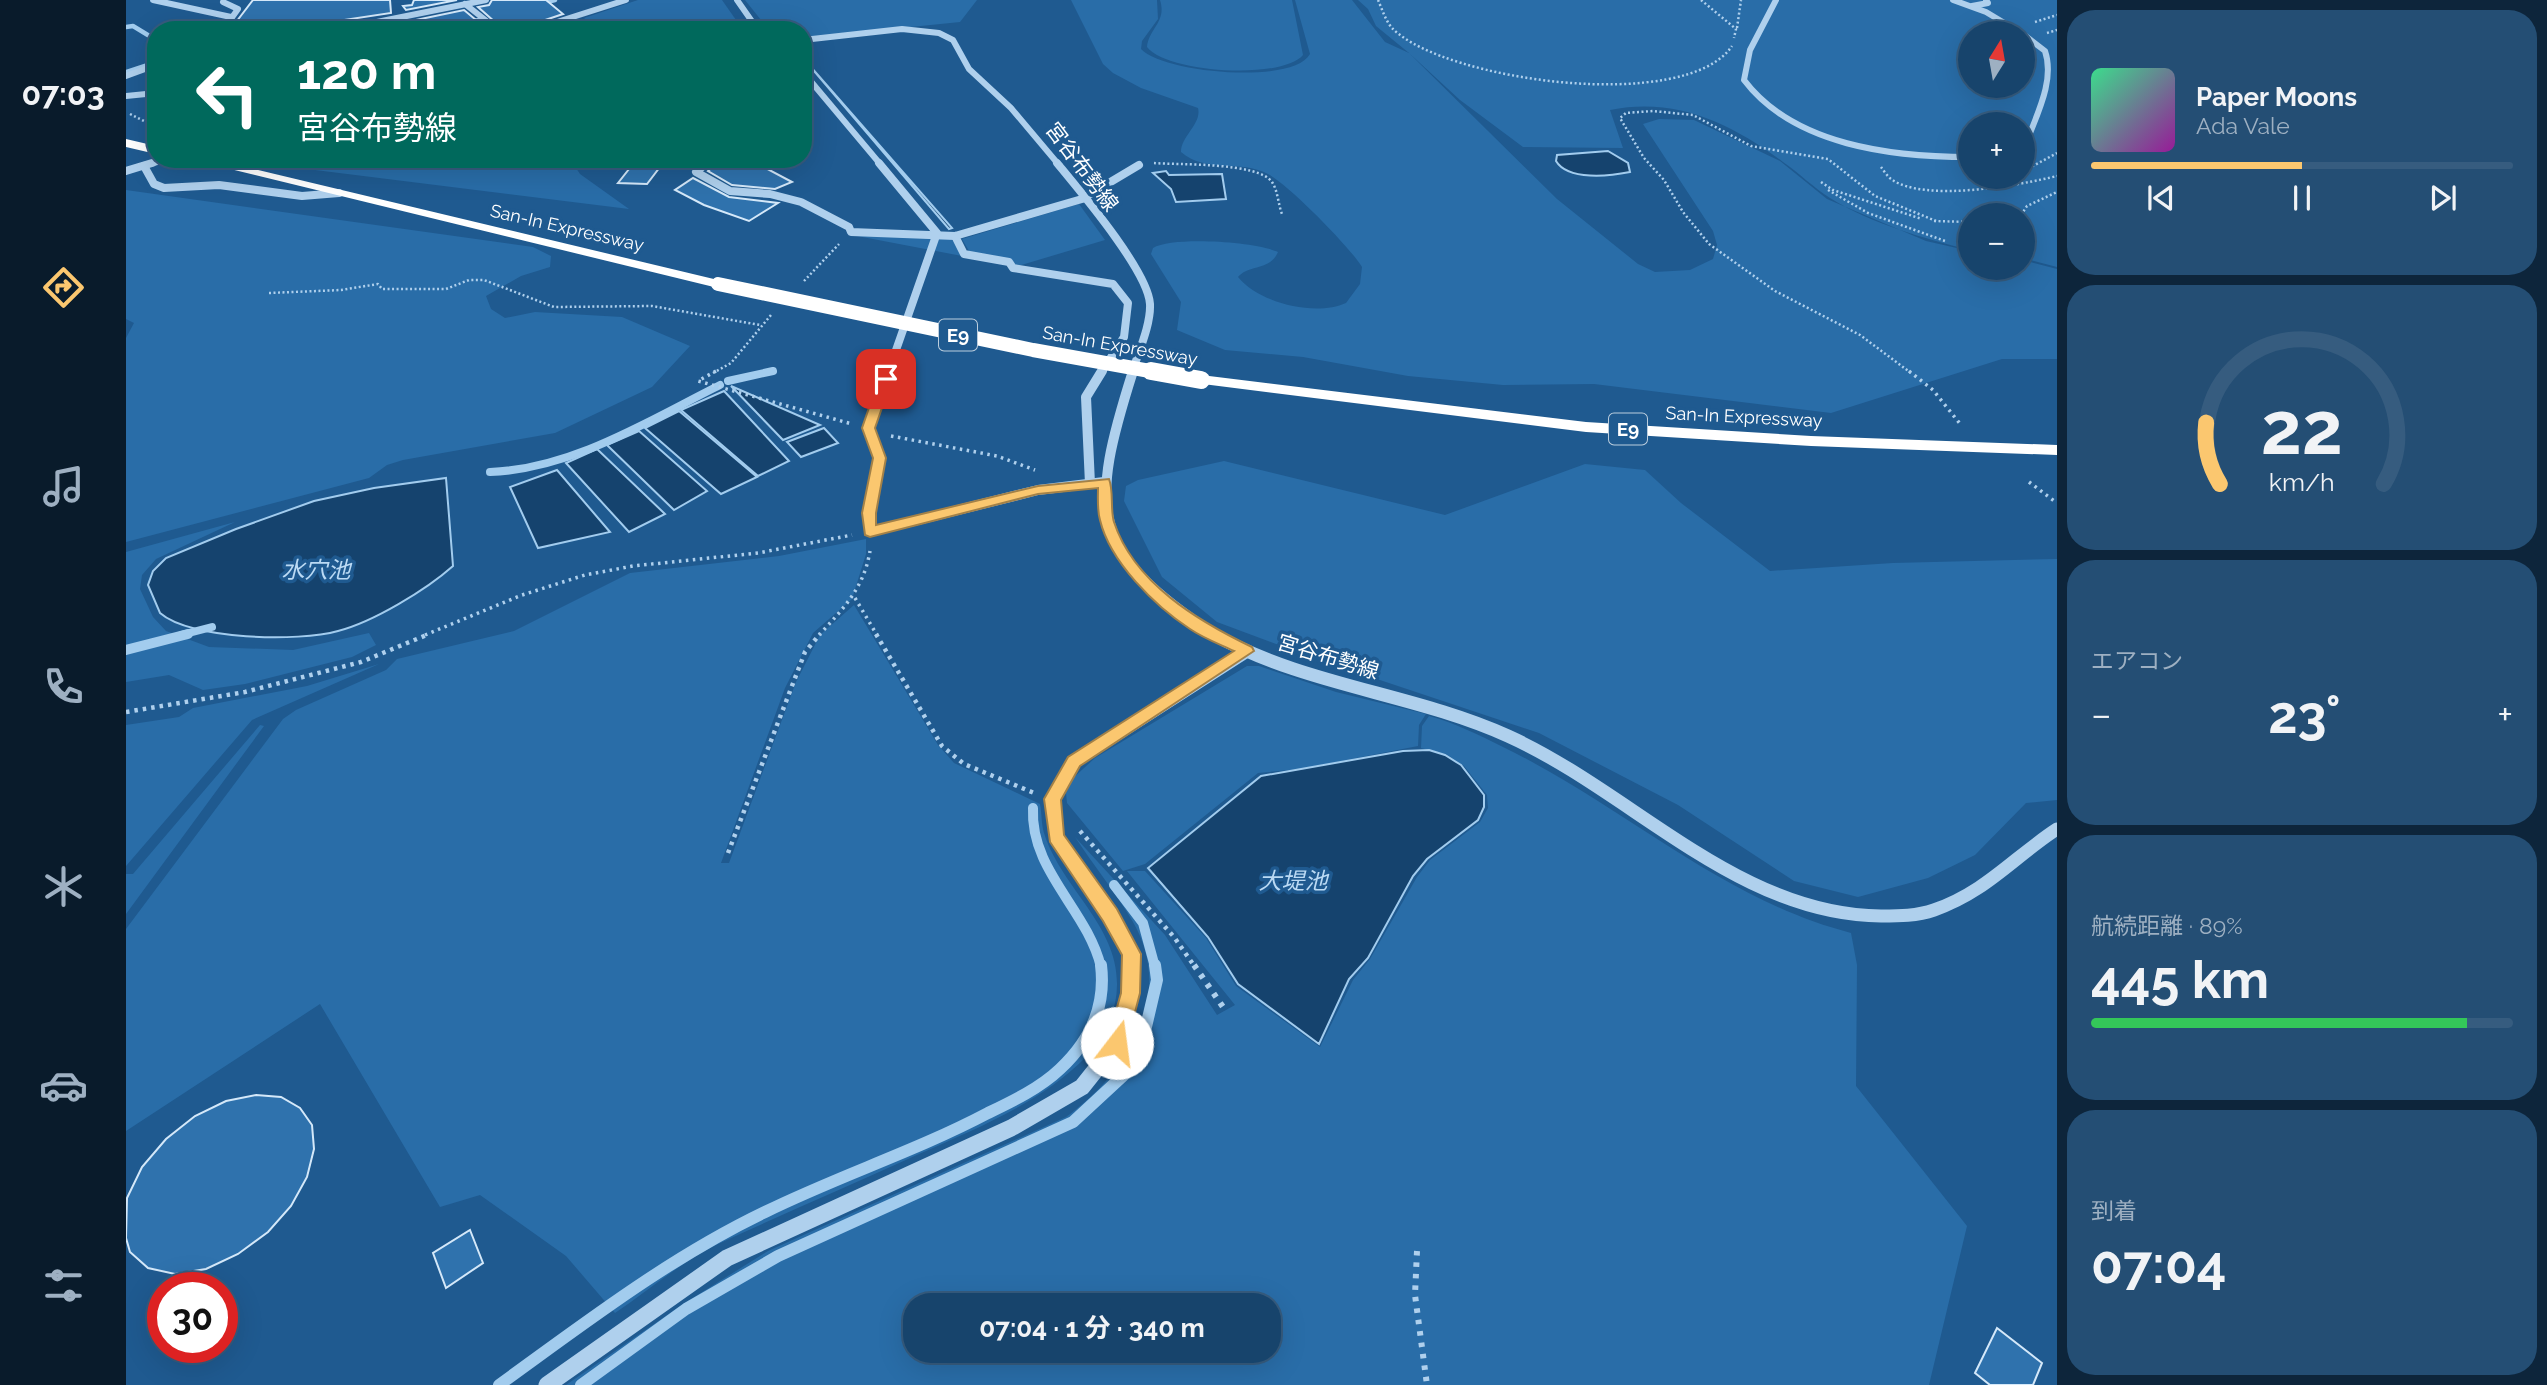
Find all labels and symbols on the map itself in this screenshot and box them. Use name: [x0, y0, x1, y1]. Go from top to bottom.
north arrow: [1958, 21, 2035, 98]
street label: 宮谷布勢線: [1041, 117, 1124, 216]
street label: San-In Expressway: [488, 200, 646, 255]
road number: E9: [939, 320, 977, 350]
street label: San-In Expressway: [1041, 322, 1199, 370]
pin: [856, 349, 916, 409]
street label: San-In Expressway: [1665, 402, 1823, 431]
road number: E9: [1609, 414, 1647, 444]
water label: 水穴池: [282, 556, 353, 583]
street label: 宮谷布勢線: [1274, 629, 1382, 684]
water label: 大堤池: [1259, 867, 1330, 894]
position arrow: [1080, 1006, 1154, 1080]
speed limit sign: 30: [147, 1272, 238, 1363]

